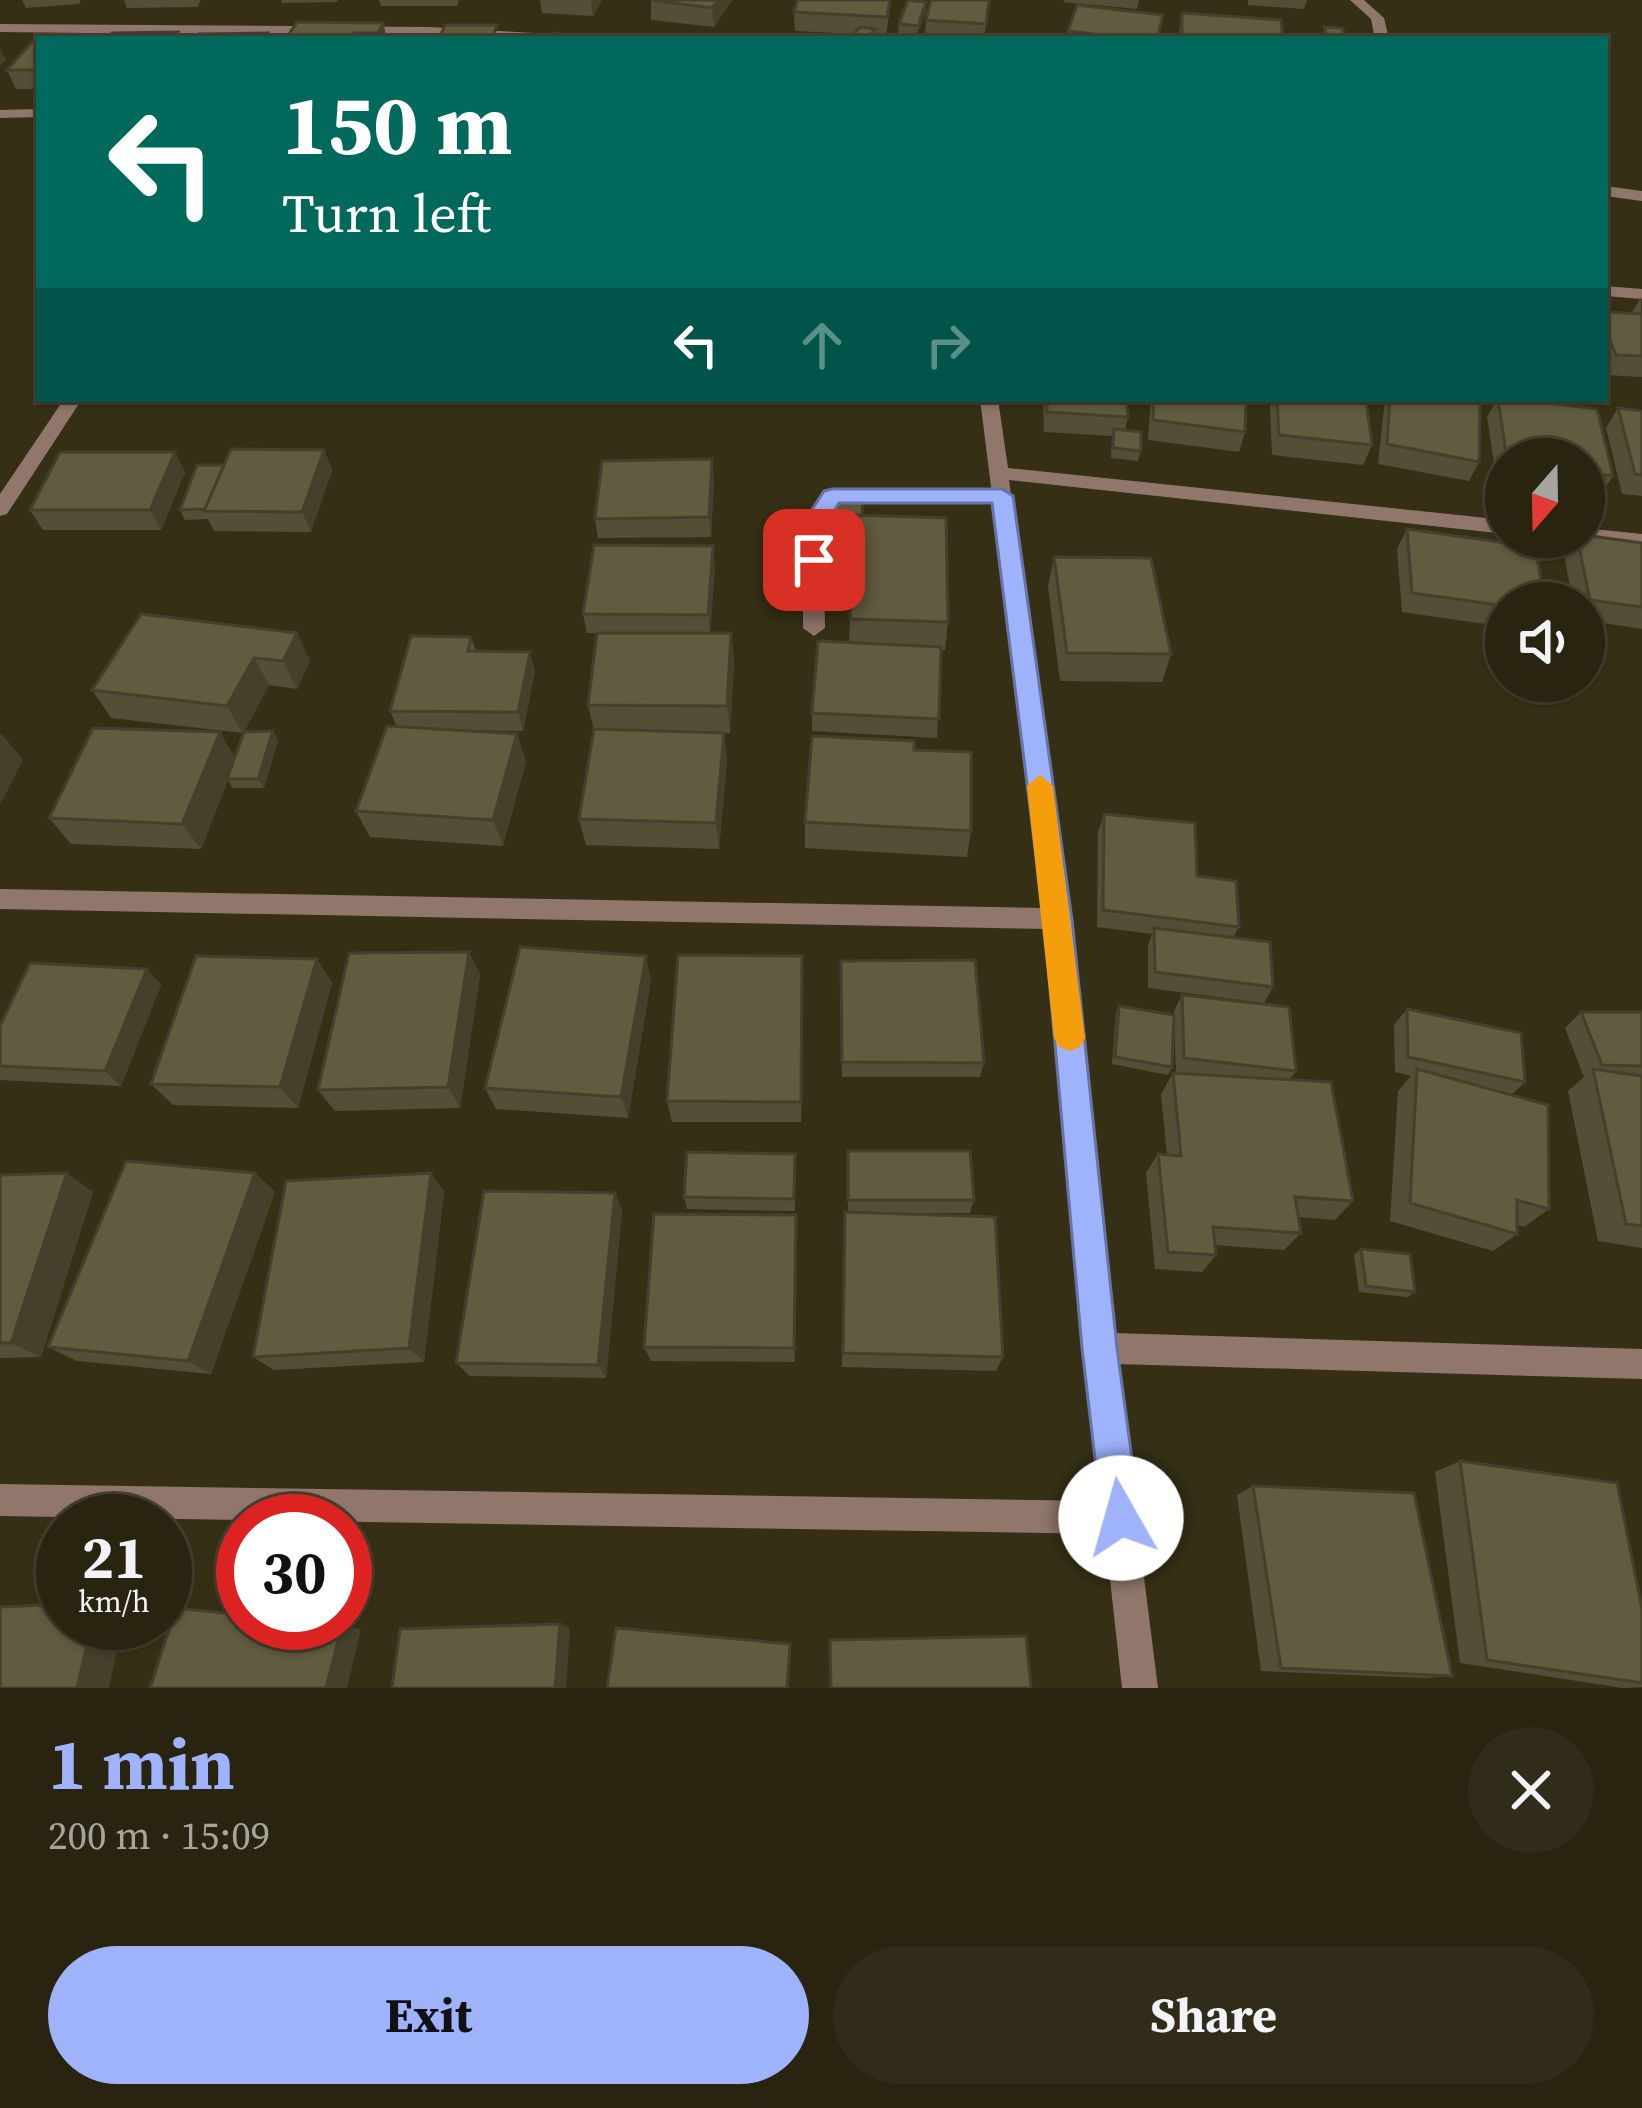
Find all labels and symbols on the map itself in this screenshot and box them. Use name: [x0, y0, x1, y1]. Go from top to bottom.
north arrow: [1485, 438, 1605, 558]
pin: [763, 509, 865, 611]
position arrow: [1058, 1455, 1184, 1581]
speed limit sign: 30: [216, 1494, 372, 1650]

